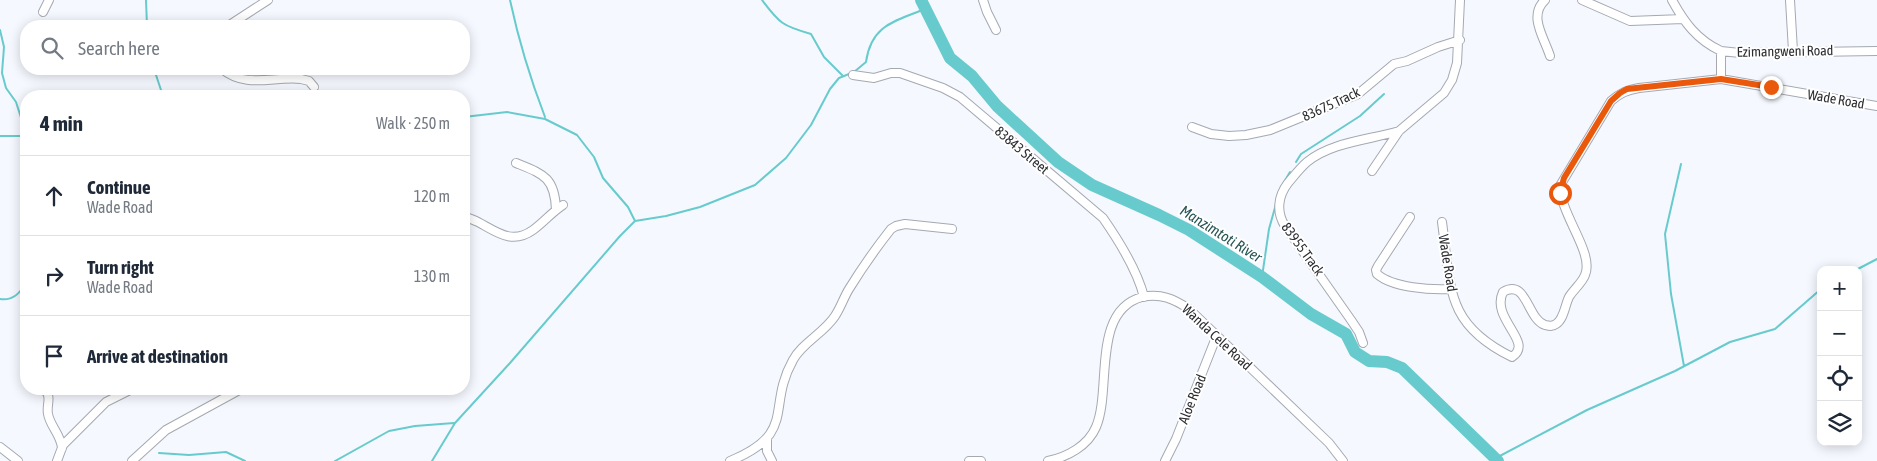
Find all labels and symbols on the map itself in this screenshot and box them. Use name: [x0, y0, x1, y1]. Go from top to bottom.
street label: Ezimangweni Road: [1736, 42, 1834, 60]
route end: [1760, 76, 1783, 99]
street label: 83675 Track: [1300, 84, 1362, 124]
street label: Wade Road: [1806, 86, 1866, 112]
street label: 83843 Street: [992, 123, 1052, 177]
route start: [1549, 182, 1572, 205]
water label: Manzimtoti River: [1177, 202, 1266, 266]
street label: 83955 Track: [1278, 219, 1328, 279]
street label: Wade Road: [1436, 233, 1460, 293]
street label: Wanda Cele Road: [1179, 301, 1255, 373]
street label: Aloe Road: [1175, 372, 1209, 426]

